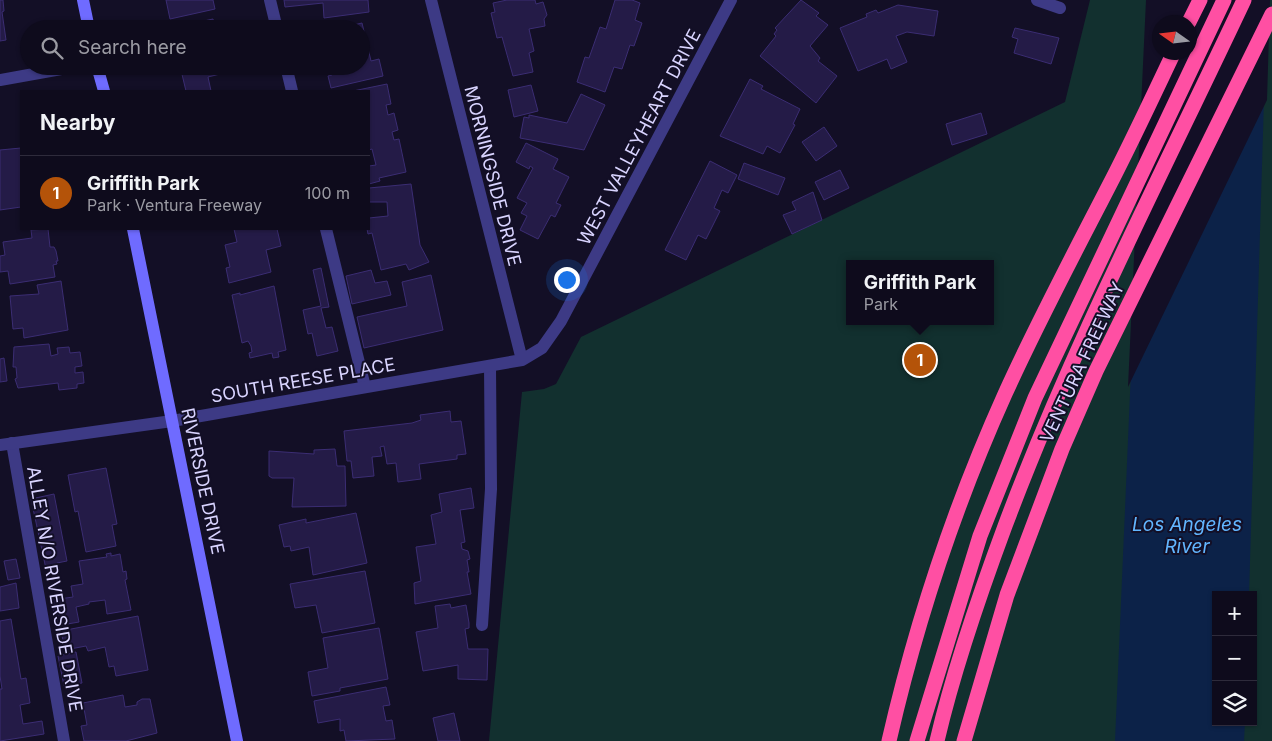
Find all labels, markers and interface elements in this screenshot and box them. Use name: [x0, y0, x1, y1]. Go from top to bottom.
north arrow: [1152, 15, 1197, 60]
search box: [20, 20, 370, 75]
street label: WEST VALLEYHEART DRIVE: [573, 26, 705, 248]
icon: search: [38, 34, 66, 62]
text: Search here: [78, 36, 187, 59]
street label: MORNINGSIDE DRIVE: [460, 84, 526, 268]
text: Nearby: [40, 110, 115, 135]
text: Griffith Park: [87, 172, 199, 195]
text: 1: [53, 183, 59, 203]
text: 100 m: [305, 183, 350, 203]
text: Park · Ventura Freeway: [87, 195, 262, 215]
popup: [846, 260, 994, 325]
your location: [554, 267, 580, 293]
text: Griffith Park: [864, 271, 976, 294]
street label: VENTURA FREEWAY: [1036, 278, 1128, 446]
text: Park: [864, 294, 898, 314]
pin: 1: [904, 341, 936, 379]
street label: SOUTH REESE PLACE: [209, 353, 397, 407]
street label: RIVERSIDE DRIVE: [177, 406, 229, 556]
street label: ALLEY N/O RIVERSIDE DRIVE: [23, 465, 87, 713]
water label: Los Angeles River: [1132, 513, 1242, 558]
map controls: [1212, 591, 1257, 726]
button: +: [1212, 591, 1257, 636]
button: −: [1212, 636, 1257, 681]
button: layers: [1212, 681, 1257, 726]

